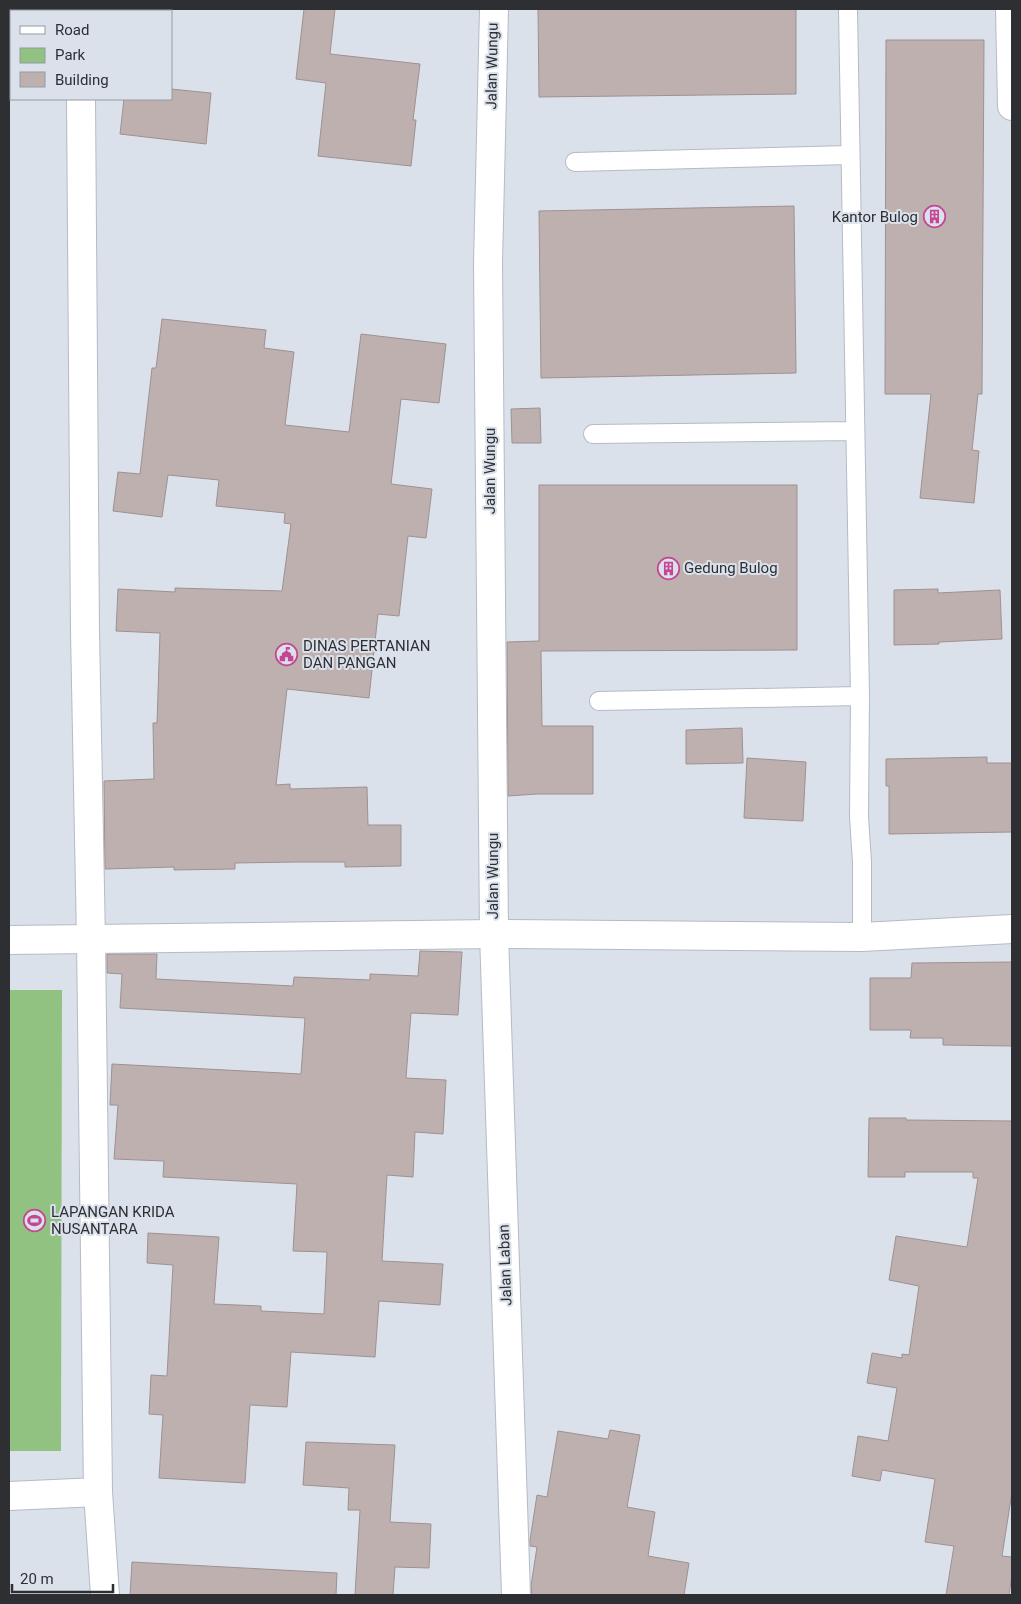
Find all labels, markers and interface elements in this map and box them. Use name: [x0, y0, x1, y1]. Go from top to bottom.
legend: [10, 10, 172, 100]
text: Road: [55, 21, 89, 39]
street label: Jalan Wungu: [482, 23, 502, 109]
text: Park: [55, 46, 86, 64]
text: Building: [55, 71, 109, 89]
building icon: Kantor Bulog: [922, 205, 946, 229]
place label: Kantor Bulog: [832, 208, 918, 226]
street label: Jalan Wungu: [481, 428, 499, 514]
building icon: Gedung Bulog: [656, 556, 680, 580]
place label: Gedung Bulog: [684, 559, 778, 577]
place label: DINAS PERTANIAN DAN PANGAN: [303, 637, 430, 672]
public building icon: DINAS PERTANIAN DAN PANGAN: [275, 643, 299, 667]
street label: Jalan Wungu: [484, 833, 502, 919]
place label: LAPANGAN KRIDA NUSANTARA: [51, 1203, 175, 1238]
sports icon: LAPANGAN KRIDA NUSANTARA: [23, 1209, 47, 1233]
street label: Jalan Laban: [495, 1224, 515, 1306]
scale bar: [12, 1562, 114, 1594]
text: 20 m: [20, 1570, 54, 1588]

